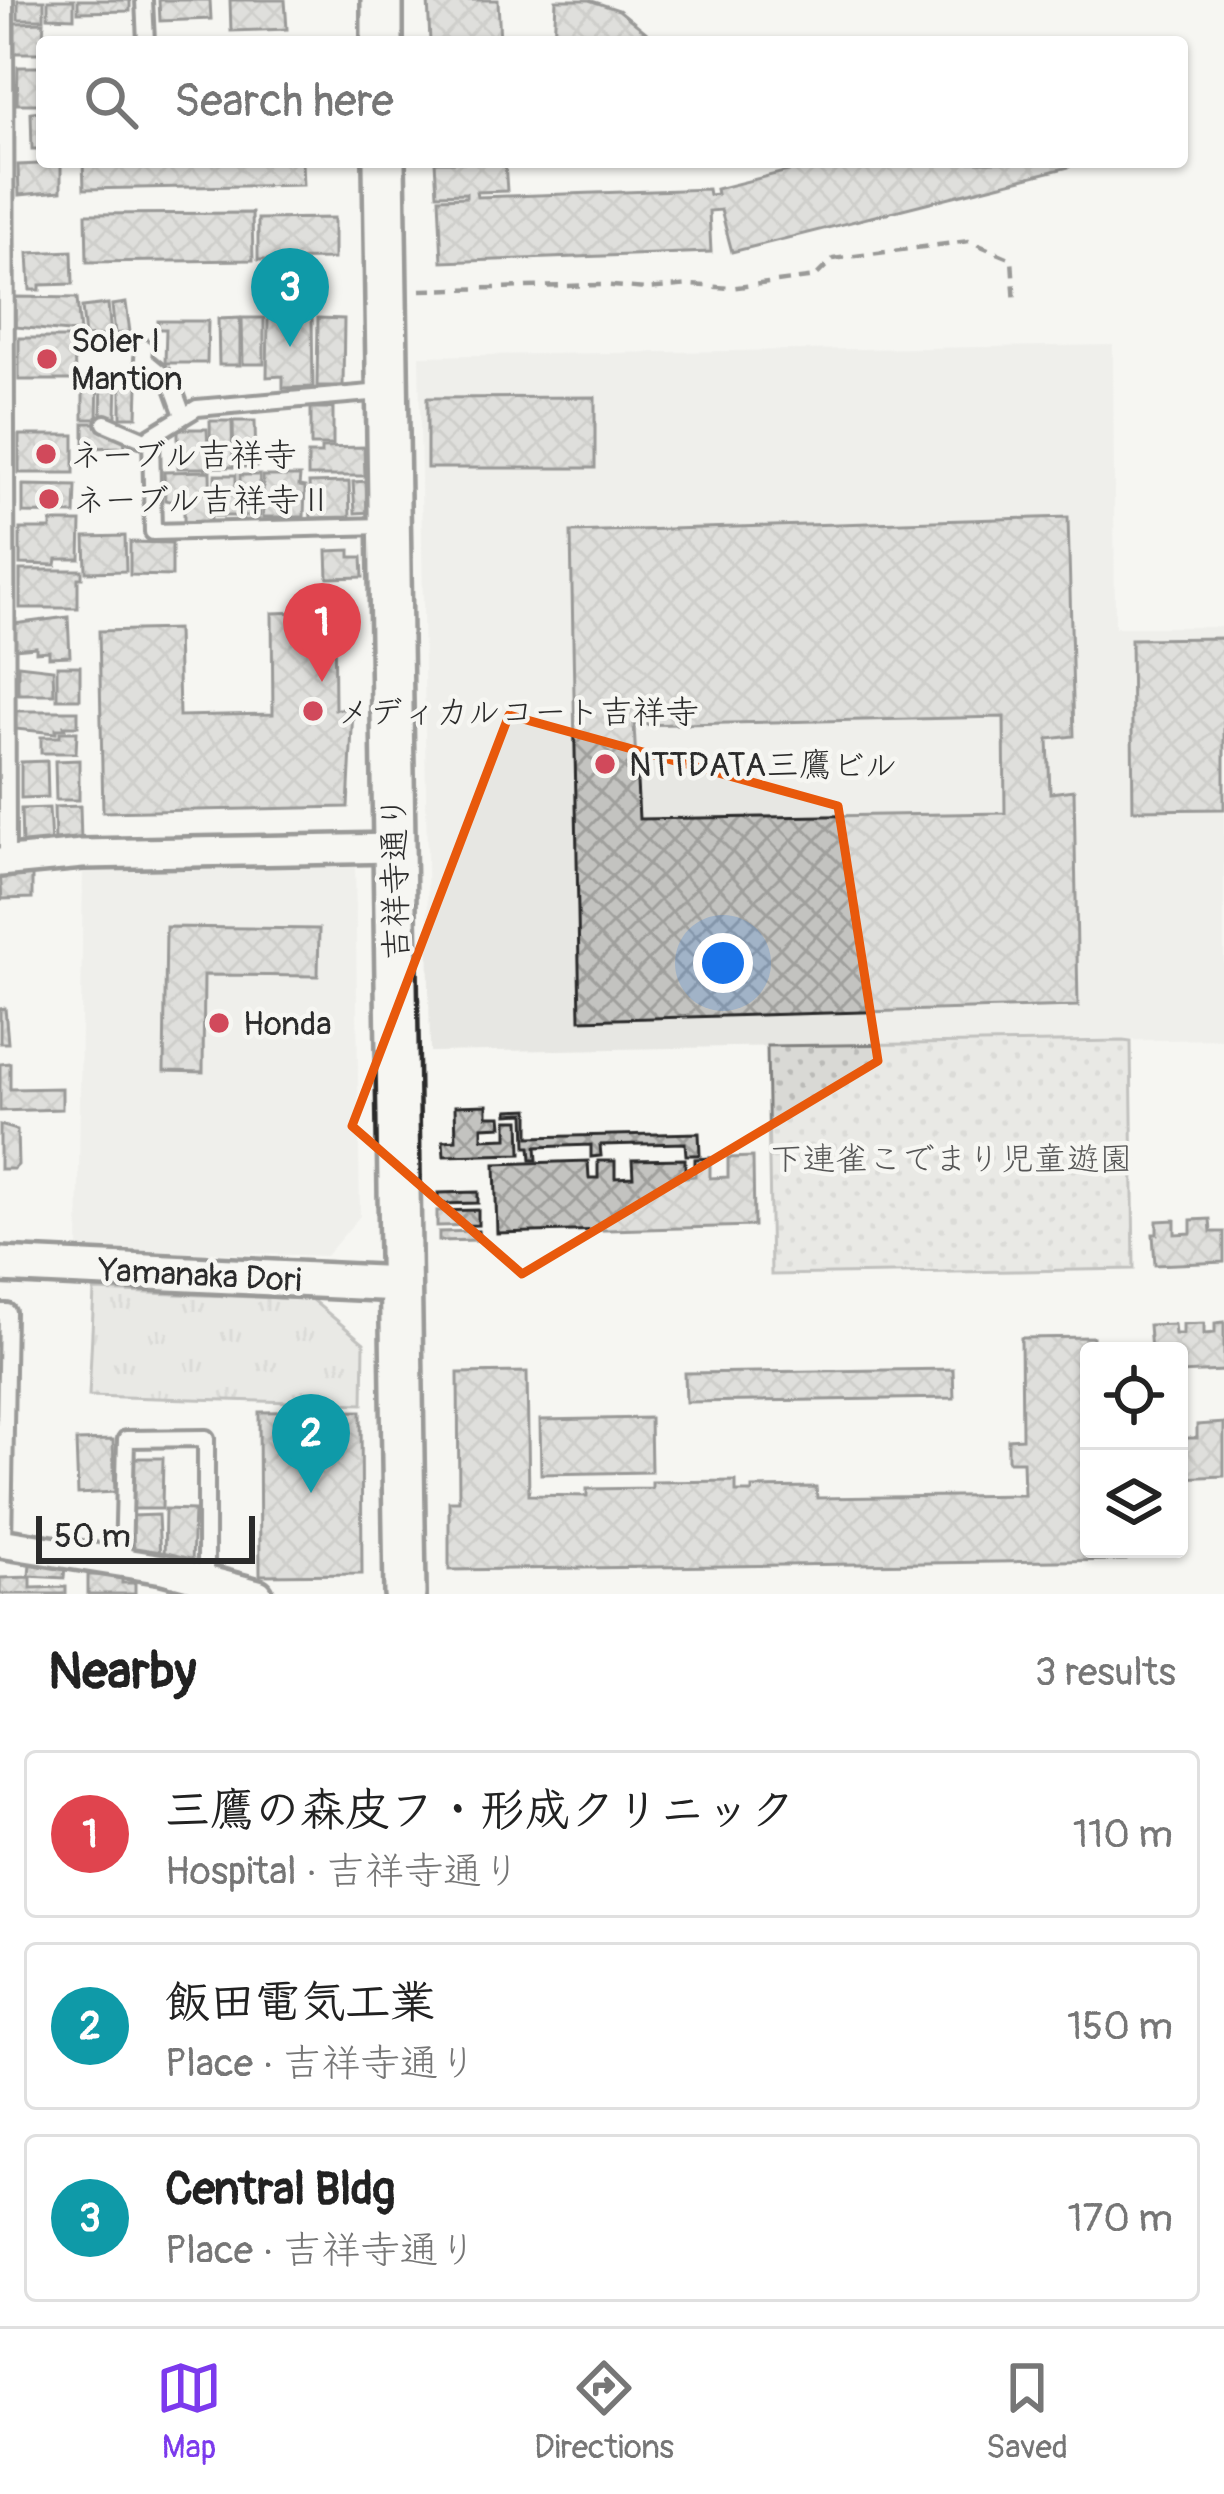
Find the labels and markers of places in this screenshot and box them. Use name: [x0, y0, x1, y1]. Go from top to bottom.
pin: 3: [251, 248, 329, 347]
place label: Soler I Mantion: [71, 321, 183, 400]
marker: Soler I Mantion: [34, 346, 60, 372]
place label: ネーブル吉祥寺: [70, 435, 296, 476]
marker: ネーブル吉祥寺: [33, 441, 59, 467]
place label: ネーブル吉祥寺Ⅱ: [73, 480, 332, 521]
marker: ネーブル吉祥寺Ⅱ: [36, 486, 62, 512]
pin: 1: [283, 583, 361, 682]
place label: メディカルコート吉祥寺: [337, 692, 699, 733]
marker: メディカルコート吉祥寺: [300, 698, 326, 724]
place label: NTTDATA三鷹ビル: [629, 745, 898, 786]
marker: NTTDATA三鷹ビル: [592, 751, 618, 777]
place label: Honda: [243, 1004, 331, 1045]
marker: Honda: [206, 1010, 232, 1036]
pin: 2: [272, 1394, 350, 1493]

